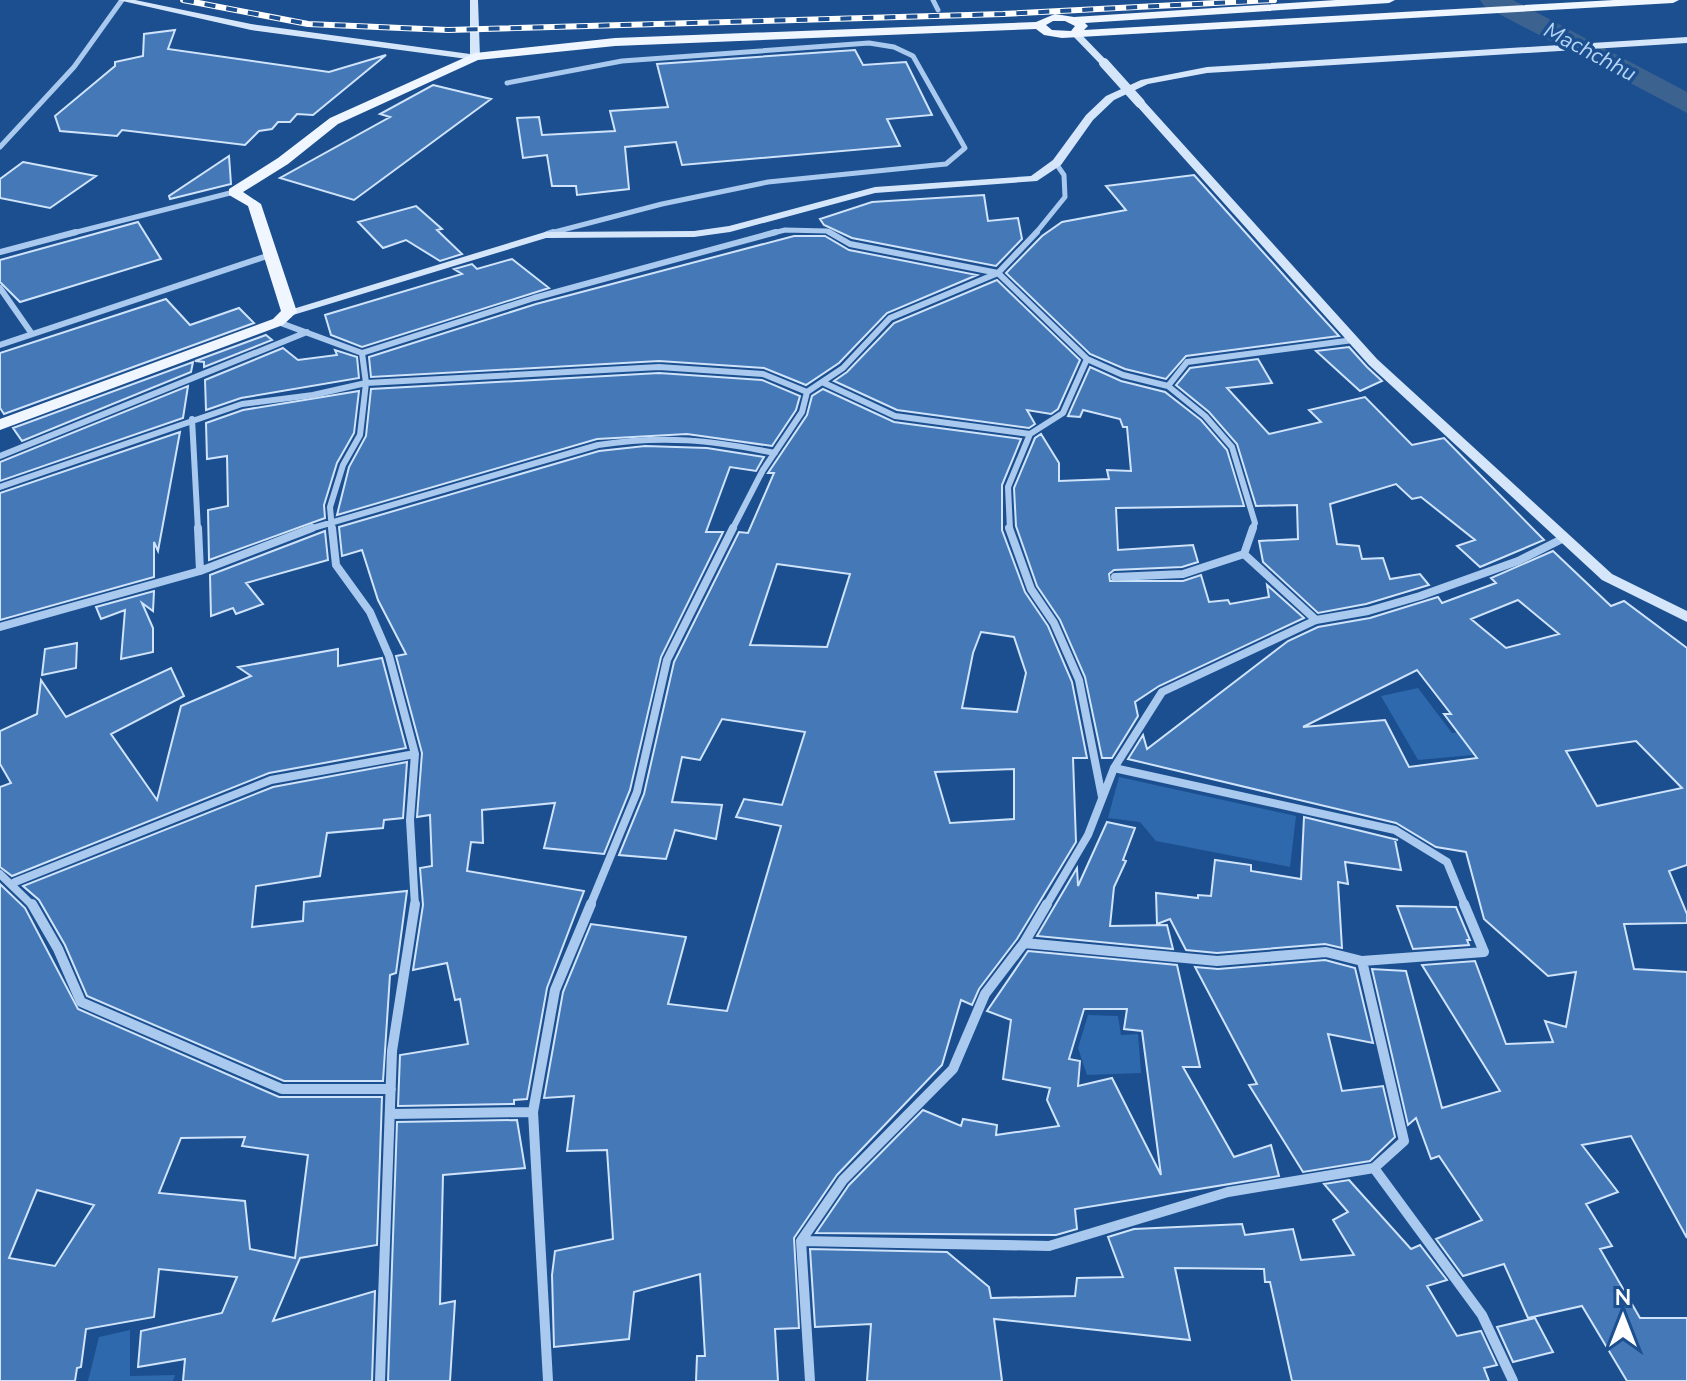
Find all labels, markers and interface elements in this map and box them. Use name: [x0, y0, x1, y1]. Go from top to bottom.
water label: Machchhu: [1539, 15, 1641, 89]
north arrow: [1583, 1277, 1663, 1357]
text: N: [1615, 1283, 1631, 1313]

